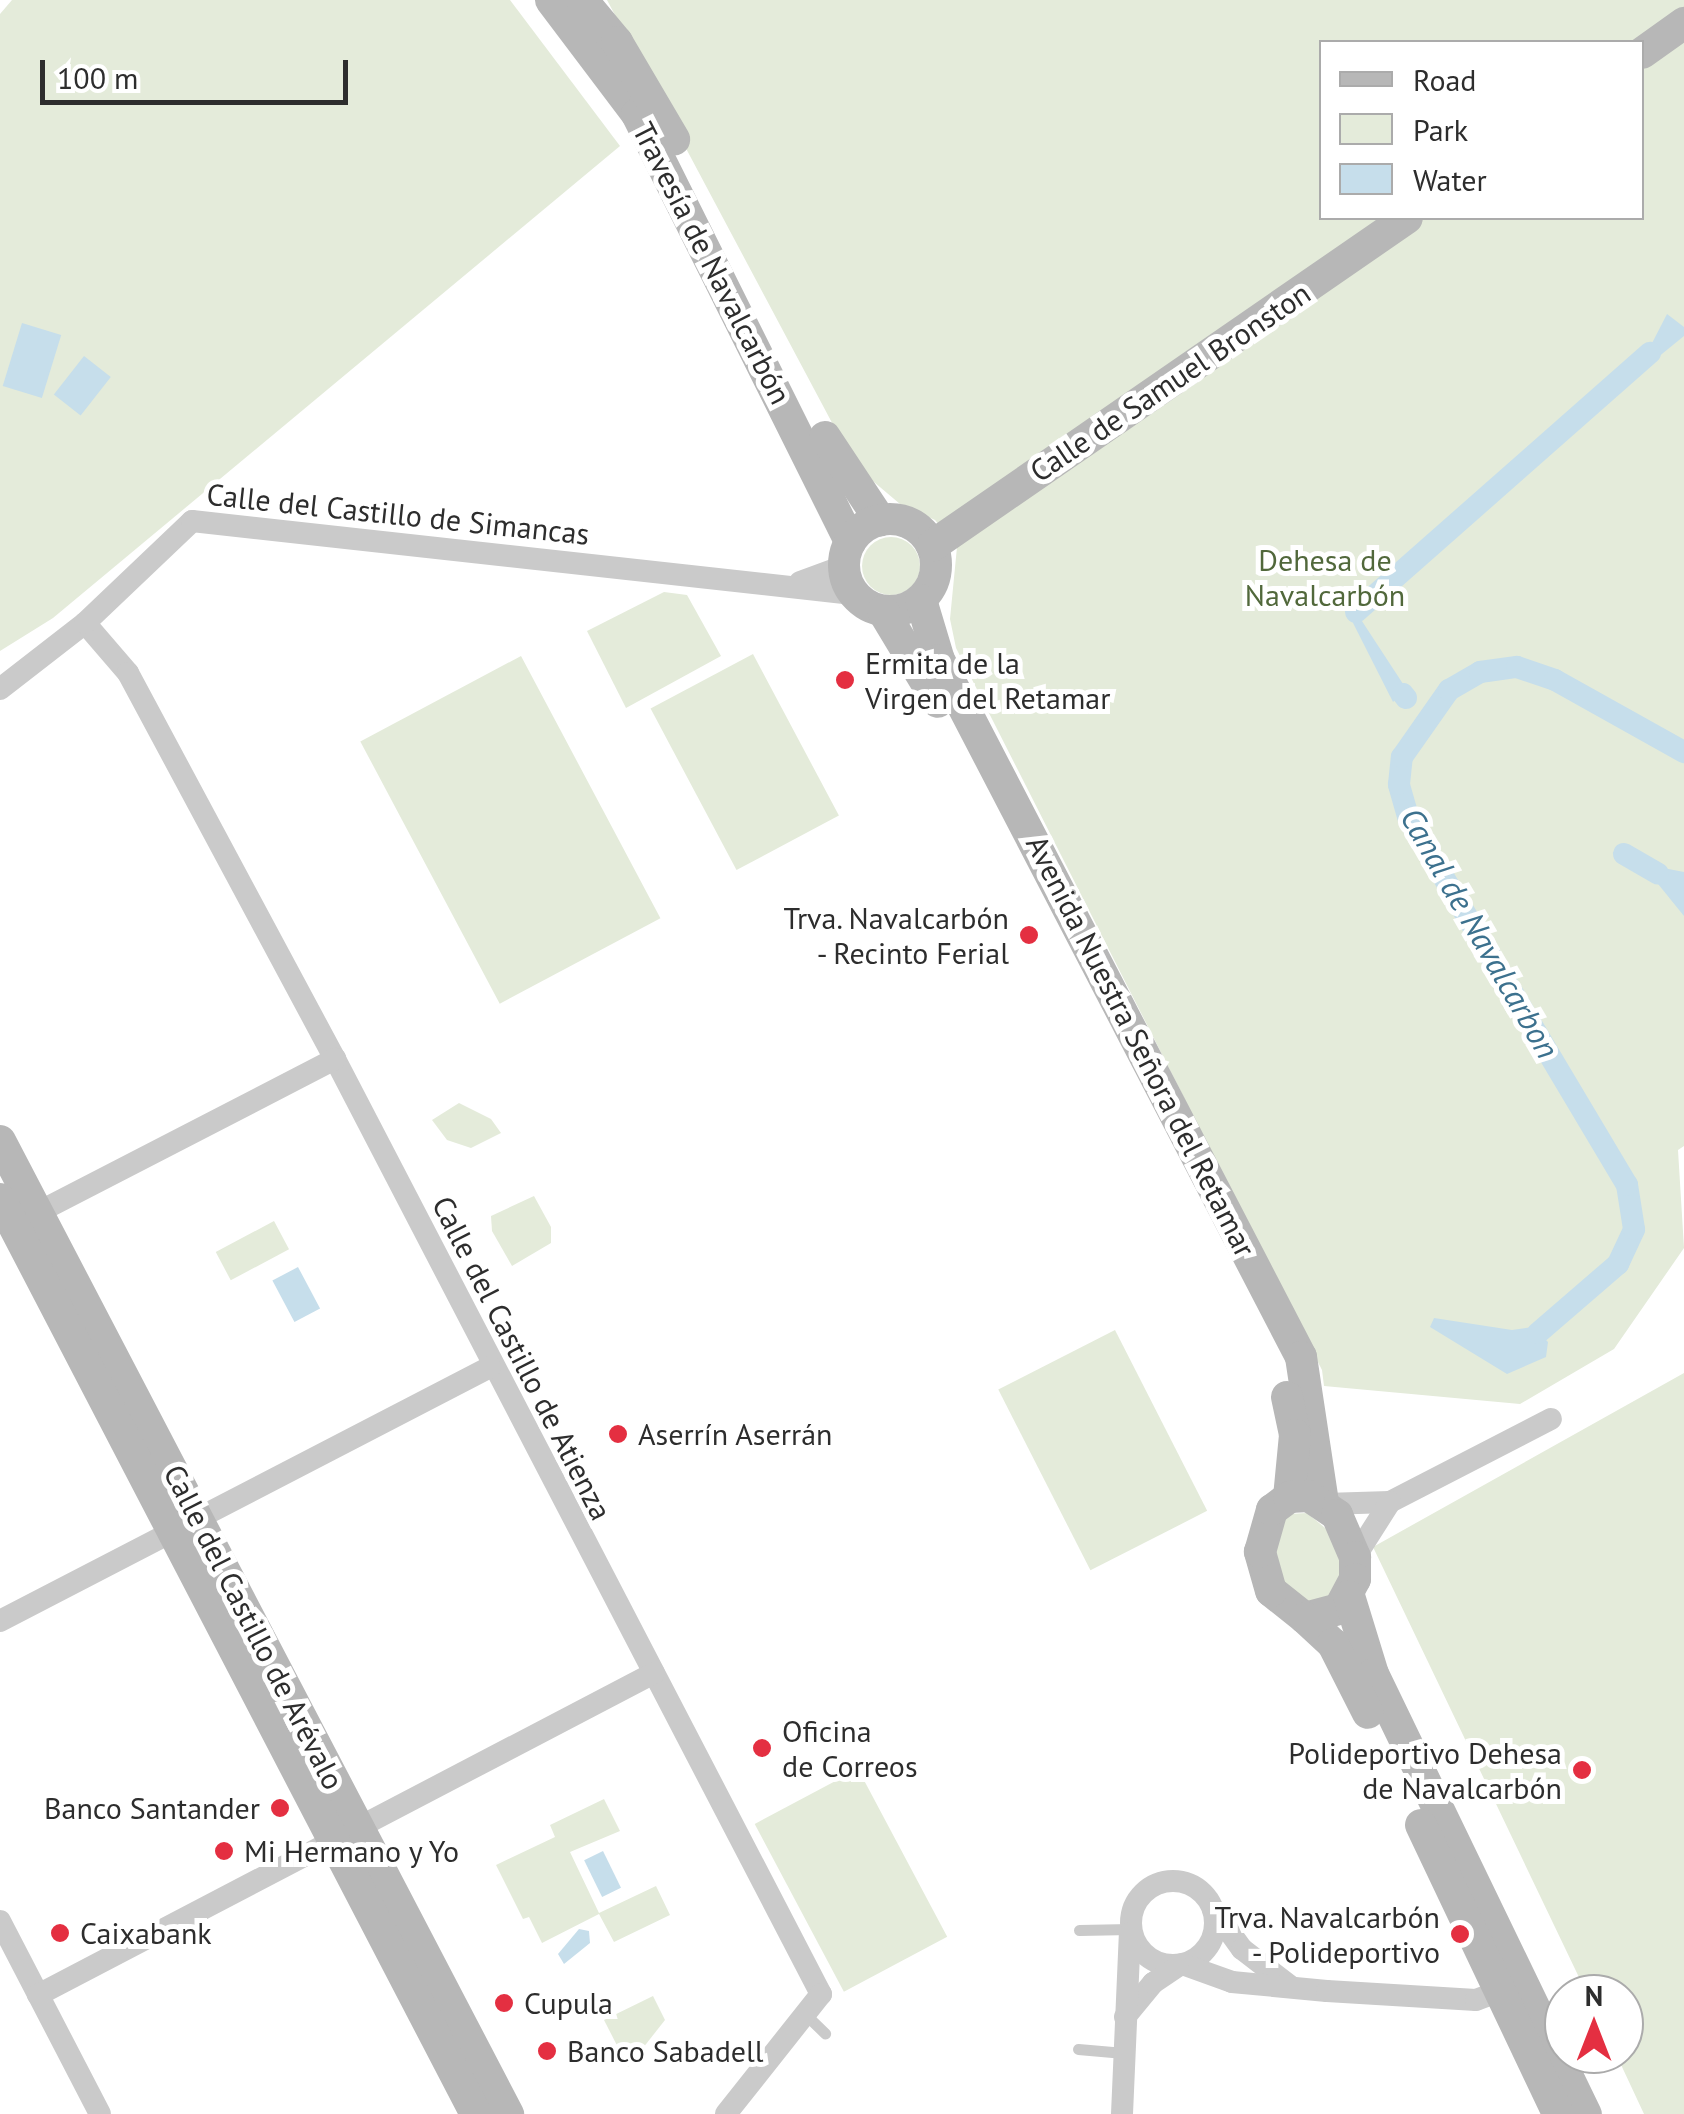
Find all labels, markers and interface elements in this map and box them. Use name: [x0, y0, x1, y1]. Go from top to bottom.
scale bar: [45, 40, 352, 102]
legend: [1319, 40, 1644, 220]
text: 100 m: [57, 58, 138, 97]
text: Road: [1413, 60, 1477, 99]
text: Park: [1413, 110, 1468, 149]
street label: Travesía de Navalcarbón: [625, 116, 799, 410]
text: Water: [1413, 160, 1487, 199]
street label: Calle de Samuel Bronston: [1023, 275, 1317, 489]
street label: Calle del Castillo de Simancas: [205, 476, 591, 552]
park label: Dehesa de Navalcarbón: [1245, 542, 1405, 612]
place label: Ermita de la Virgen del Retamar: [865, 645, 1110, 716]
marker: Ermita de la Virgen del Retamar: [834, 669, 856, 691]
water label: Canal de Navalcarbon: [1393, 801, 1567, 1065]
street label: Avenida Nuestra Señora del Retamar: [1019, 829, 1263, 1263]
place label: Trva. Navalcarbón - Recinto Ferial: [781, 900, 1009, 970]
marker: Trva. Navalcarbón - Recinto Ferial: [1018, 924, 1040, 946]
street label: Calle del Castillo de Atienza: [424, 1190, 620, 1526]
place label: Aserrín Aserrán: [638, 1416, 833, 1452]
marker: Aserrín Aserrán: [607, 1423, 629, 1445]
street label: Calle del Castillo de Arévalo: [156, 1458, 352, 1796]
place label: Oficina de Correos: [782, 1713, 918, 1784]
place label: Polideportivo Dehesa de Navalcarbón: [1288, 1735, 1562, 1806]
marker: Oficina de Correos: [751, 1737, 773, 1759]
marker: Polideportivo Dehesa de Navalcarbón: [1571, 1759, 1593, 1781]
place label: Banco Santander: [44, 1790, 260, 1826]
marker: Banco Santander: [269, 1797, 291, 1819]
place label: Mi Hermano y Yo: [244, 1833, 461, 1869]
marker: Mi Hermano y Yo: [213, 1840, 235, 1862]
place label: Trva. Navalcarbón - Polideportivo: [1212, 1899, 1440, 1970]
place label: Caixabank: [80, 1915, 212, 1951]
marker: Caixabank: [49, 1922, 71, 1944]
marker: Trva. Navalcarbón - Polideportivo: [1449, 1923, 1471, 1945]
north arrow: [1544, 1974, 1644, 2074]
text: N: [1585, 1977, 1603, 2014]
place label: Cupula: [524, 1985, 613, 2021]
marker: Cupula: [493, 1992, 515, 2014]
place label: Banco Sabadell: [567, 2033, 764, 2069]
marker: Banco Sabadell: [536, 2040, 558, 2062]

